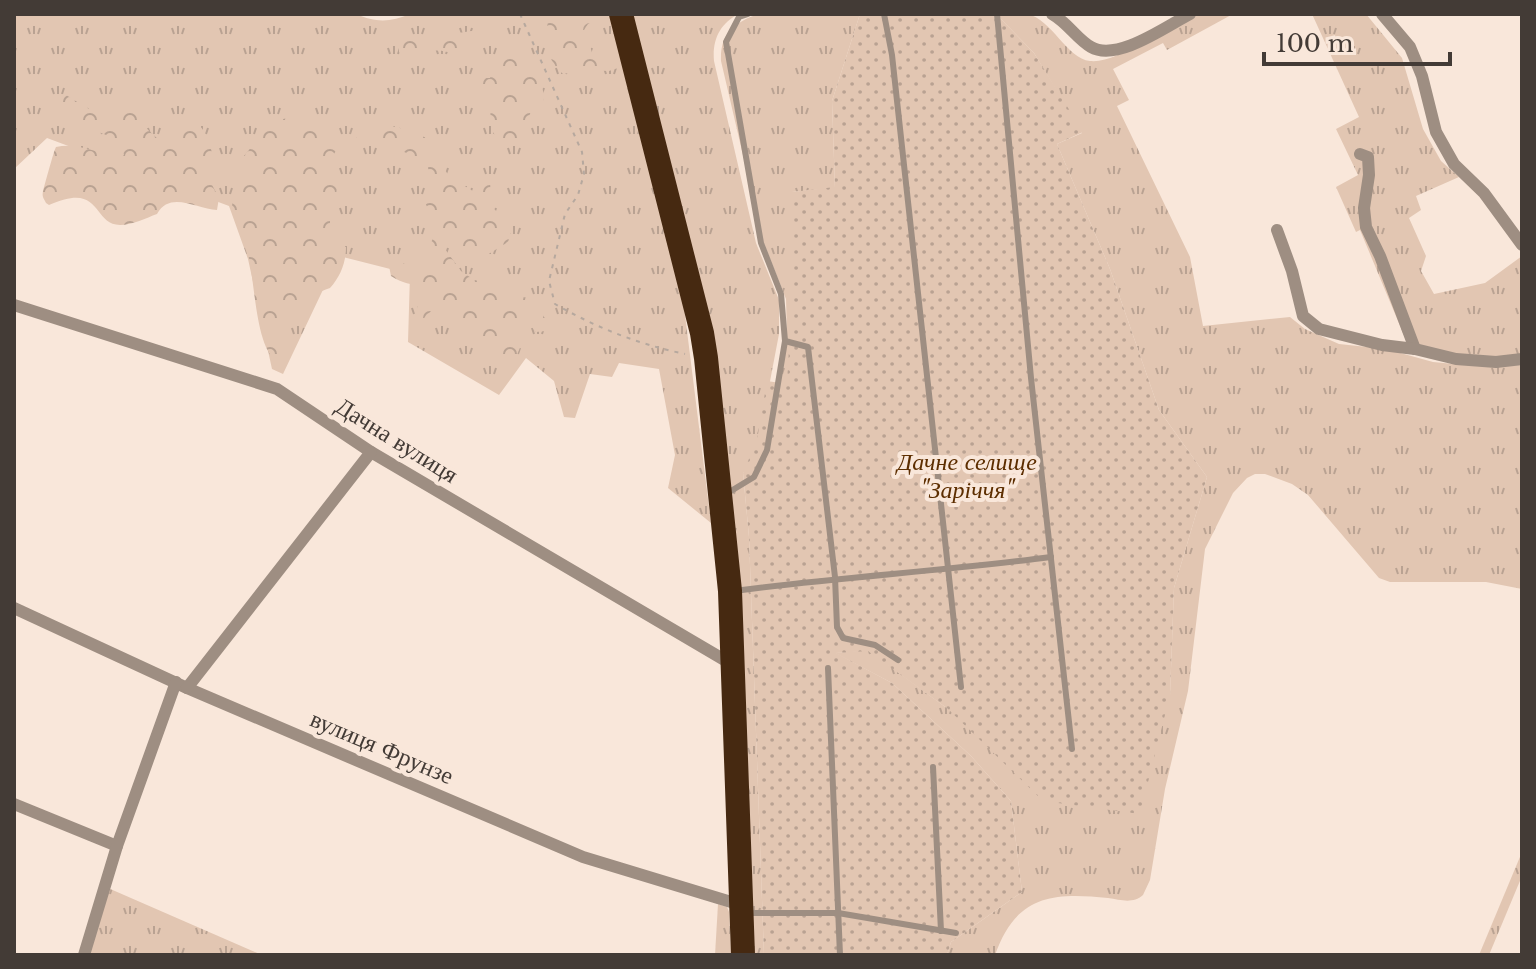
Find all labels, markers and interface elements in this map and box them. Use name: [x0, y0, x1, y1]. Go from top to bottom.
scale bar: [1264, 16, 1450, 66]
text: 100 m: [1276, 29, 1354, 58]
street label: Дачна вулиця: [331, 391, 463, 489]
park label: Дачне селище "Заріччя": [895, 447, 1037, 504]
street label: вулиця Фрунзе: [306, 704, 458, 790]

